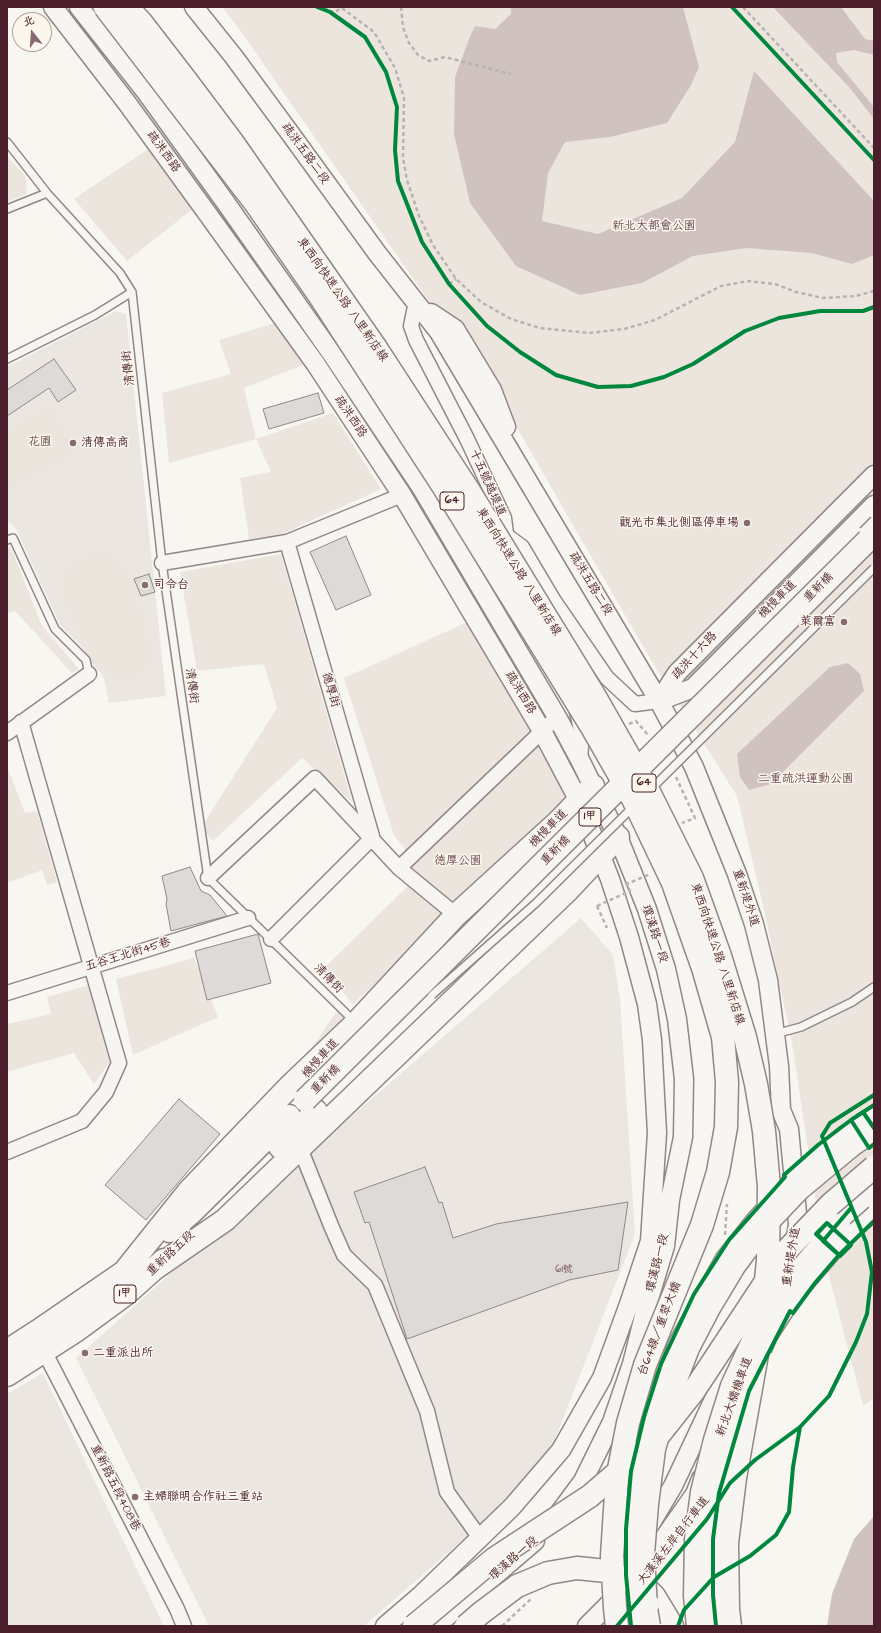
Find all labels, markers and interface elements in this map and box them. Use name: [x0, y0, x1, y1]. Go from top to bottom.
north arrow: [12, 12, 52, 52]
text: 北: [21, 12, 36, 30]
street label: 疏洪五路二段: [278, 121, 332, 187]
street label: 疏洪西路: [143, 128, 183, 176]
park label: 新北大都會公園: [612, 219, 696, 233]
street label: 東西向快速公路 八里新店線: [293, 235, 391, 365]
street label: 清傳街: [120, 349, 138, 387]
street label: 疏洪西路: [331, 393, 369, 441]
park label: 花圃: [28, 435, 52, 449]
place label: 清傳高商: [81, 436, 129, 450]
marker: 清傳高商: [68, 438, 78, 448]
street label: 十五號越堤道: [466, 447, 508, 519]
road number: 64: [440, 492, 464, 510]
street label: 東西向快速公路 八里新店線: [472, 505, 564, 639]
place label: 觀光市集北側區停車場: [619, 516, 739, 530]
marker: 觀光市集北側區停車場: [742, 518, 752, 528]
street label: 疏洪五路二段: [565, 549, 615, 619]
street label: 重新橋: [801, 570, 837, 606]
place label: 司令台: [153, 578, 189, 592]
street label: 機慢車道: [756, 578, 800, 622]
marker: 司令台: [140, 580, 150, 590]
place label: 萊爾富: [800, 615, 836, 629]
marker: 萊爾富: [839, 617, 849, 627]
street label: 疏洪十六路: [669, 629, 721, 683]
street label: 清傳街: [181, 667, 201, 705]
street label: 疏洪西路: [501, 669, 539, 717]
street label: 德厚街: [318, 671, 342, 709]
park label: 二重疏洪運動公園: [758, 772, 854, 786]
road number: 64: [632, 774, 656, 792]
street label: 機慢車道: [527, 807, 571, 851]
road number: 1甲: [579, 808, 601, 826]
street label: 重新橋: [538, 833, 574, 869]
park label: 德厚公園: [434, 854, 482, 868]
street label: 重新堤外道: [729, 867, 761, 929]
street label: 東西向快速公路 八里新店線: [687, 881, 747, 1027]
street label: 環漢路一段: [638, 903, 670, 965]
street label: 五谷王北街45巷: [84, 935, 172, 975]
street label: 清傳街: [310, 961, 346, 997]
street label: 機慢車道: [300, 1036, 342, 1082]
street label: 重新橋: [308, 1062, 344, 1098]
street label: 重新堤外道: [780, 1226, 804, 1288]
street label: 重新路五段: [144, 1228, 198, 1280]
street label: 環漢路一段: [644, 1232, 672, 1294]
house number: 61號: [555, 1264, 573, 1276]
street label: 台64線／重翠大橋: [635, 1280, 685, 1378]
road number: 1甲: [114, 1285, 136, 1303]
place label: 二重派出所: [93, 1346, 153, 1360]
marker: 二重派出所: [80, 1348, 90, 1358]
street label: 新北大橋機車道: [714, 1355, 756, 1439]
street label: 重新路五段408巷: [87, 1442, 143, 1534]
place label: 主婦聯明合作社三重站: [143, 1490, 263, 1504]
marker: 主婦聯明合作社三重站: [130, 1492, 140, 1502]
street label: 大漢溪左岸自行車道: [635, 1494, 713, 1588]
street label: 環漢路一段: [487, 1534, 541, 1584]

